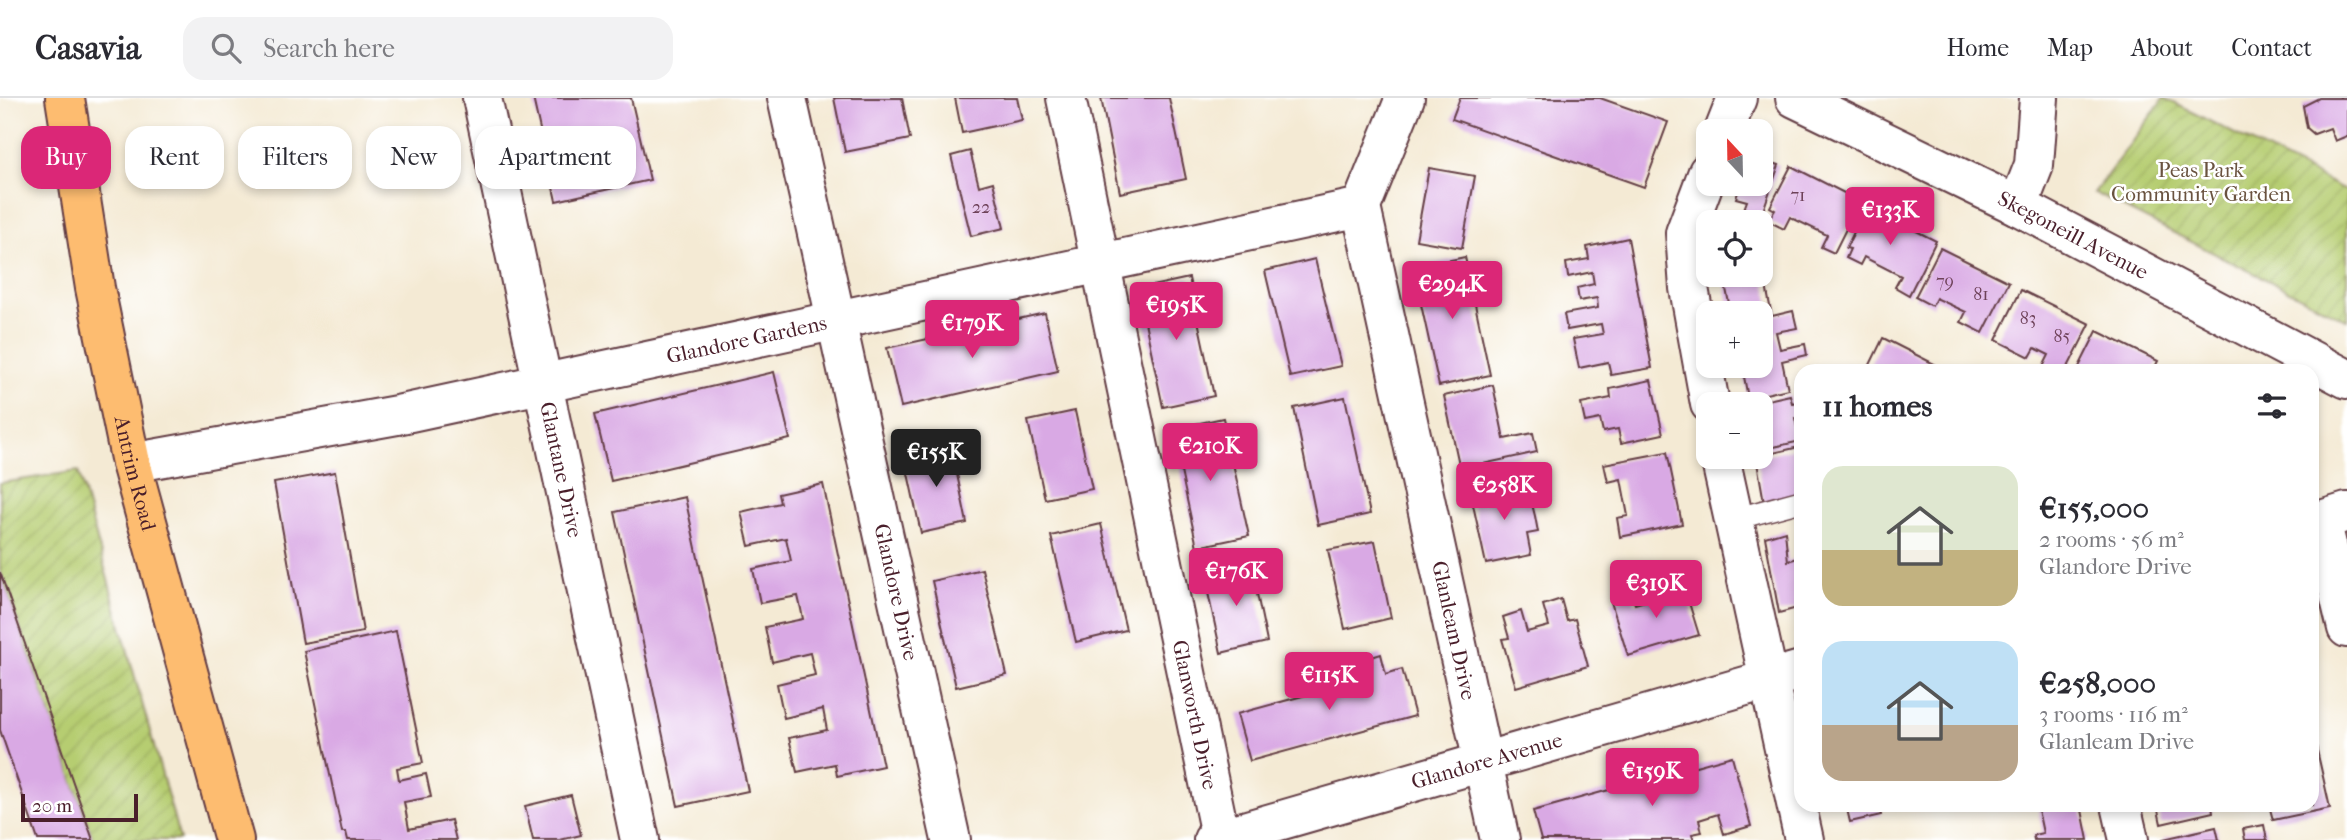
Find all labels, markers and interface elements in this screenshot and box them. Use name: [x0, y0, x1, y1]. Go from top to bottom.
search box: [183, 17, 673, 80]
text: Casavia: [35, 29, 141, 68]
icon: search: [207, 29, 245, 67]
text: Search here: [263, 33, 395, 64]
text: Home: [1947, 34, 2009, 62]
text: Map: [2047, 34, 2093, 62]
text: About: [2131, 34, 2193, 62]
text: Contact: [2231, 34, 2312, 62]
north arrow: [1696, 119, 1773, 196]
map controls: [1696, 119, 1773, 469]
chip: Buy: [21, 126, 111, 189]
chip: Rent: [125, 126, 224, 189]
chip: Filters: [238, 126, 352, 189]
chip: New: [366, 126, 461, 189]
chip: Apartment: [475, 126, 636, 189]
park label: Peas Park Community Garden: [2111, 158, 2291, 206]
house number: 71: [1790, 185, 1806, 206]
street label: Skegoneill Avenue: [1994, 186, 2152, 284]
pin: €133K: [1841, 188, 1939, 247]
text: €133K: [1861, 196, 1919, 223]
house number: 22: [972, 197, 990, 218]
button: locate: [1696, 210, 1773, 287]
pin: €294K: [1403, 262, 1501, 321]
text: €294K: [1418, 270, 1486, 297]
house number: 79: [1936, 271, 1954, 292]
pin: €195K: [1127, 282, 1225, 342]
house number: 81: [1973, 284, 1989, 305]
text: €195K: [1146, 291, 1206, 318]
pin: €179K: [923, 300, 1021, 360]
button: +: [1696, 301, 1773, 378]
house number: 83: [2020, 308, 2036, 329]
text: €179K: [941, 309, 1003, 336]
street label: Glandore Gardens: [664, 311, 829, 369]
house number: 85: [2054, 326, 2071, 347]
icon: filters: [2253, 387, 2291, 425]
text: 11 homes: [1822, 389, 1932, 424]
button: −: [1696, 392, 1773, 469]
street label: Glantane Drive: [535, 400, 587, 540]
street label: Antrim Road: [109, 413, 161, 534]
pin: €210K: [1161, 424, 1259, 483]
pin: €155K: [887, 430, 985, 489]
text: €210K: [1179, 432, 1241, 459]
text: €155K: [907, 438, 965, 465]
pin: €258K: [1455, 462, 1553, 522]
text: €258K: [1472, 471, 1536, 498]
text: €155,000: [2039, 491, 2149, 526]
icon: home: [1878, 494, 1962, 578]
street label: Glandore Drive: [869, 521, 923, 663]
text: 2 rooms · 56 m²: [2039, 526, 2184, 553]
pin: €176K: [1187, 548, 1285, 608]
text: Glandore Drive: [2039, 553, 2192, 580]
text: €176K: [1205, 557, 1267, 584]
street label: Glanleam Drive: [1427, 559, 1481, 702]
pin: €319K: [1607, 560, 1705, 620]
text: €319K: [1626, 569, 1686, 596]
street label: Glanworth Drive: [1168, 638, 1222, 792]
pin: €115K: [1280, 652, 1378, 712]
text: €115K: [1301, 661, 1357, 688]
text: €258,000: [2039, 666, 2156, 701]
icon: home: [1878, 669, 1962, 753]
text: 3 rooms · 116 m²: [2039, 701, 2188, 728]
street label: Glandore Avenue: [1409, 728, 1565, 794]
text: Glanleam Drive: [2039, 728, 2194, 755]
pin: €159K: [1603, 748, 1701, 808]
text: €159K: [1622, 757, 1682, 784]
scale bar: [21, 791, 138, 823]
text: 20 m: [32, 795, 72, 817]

